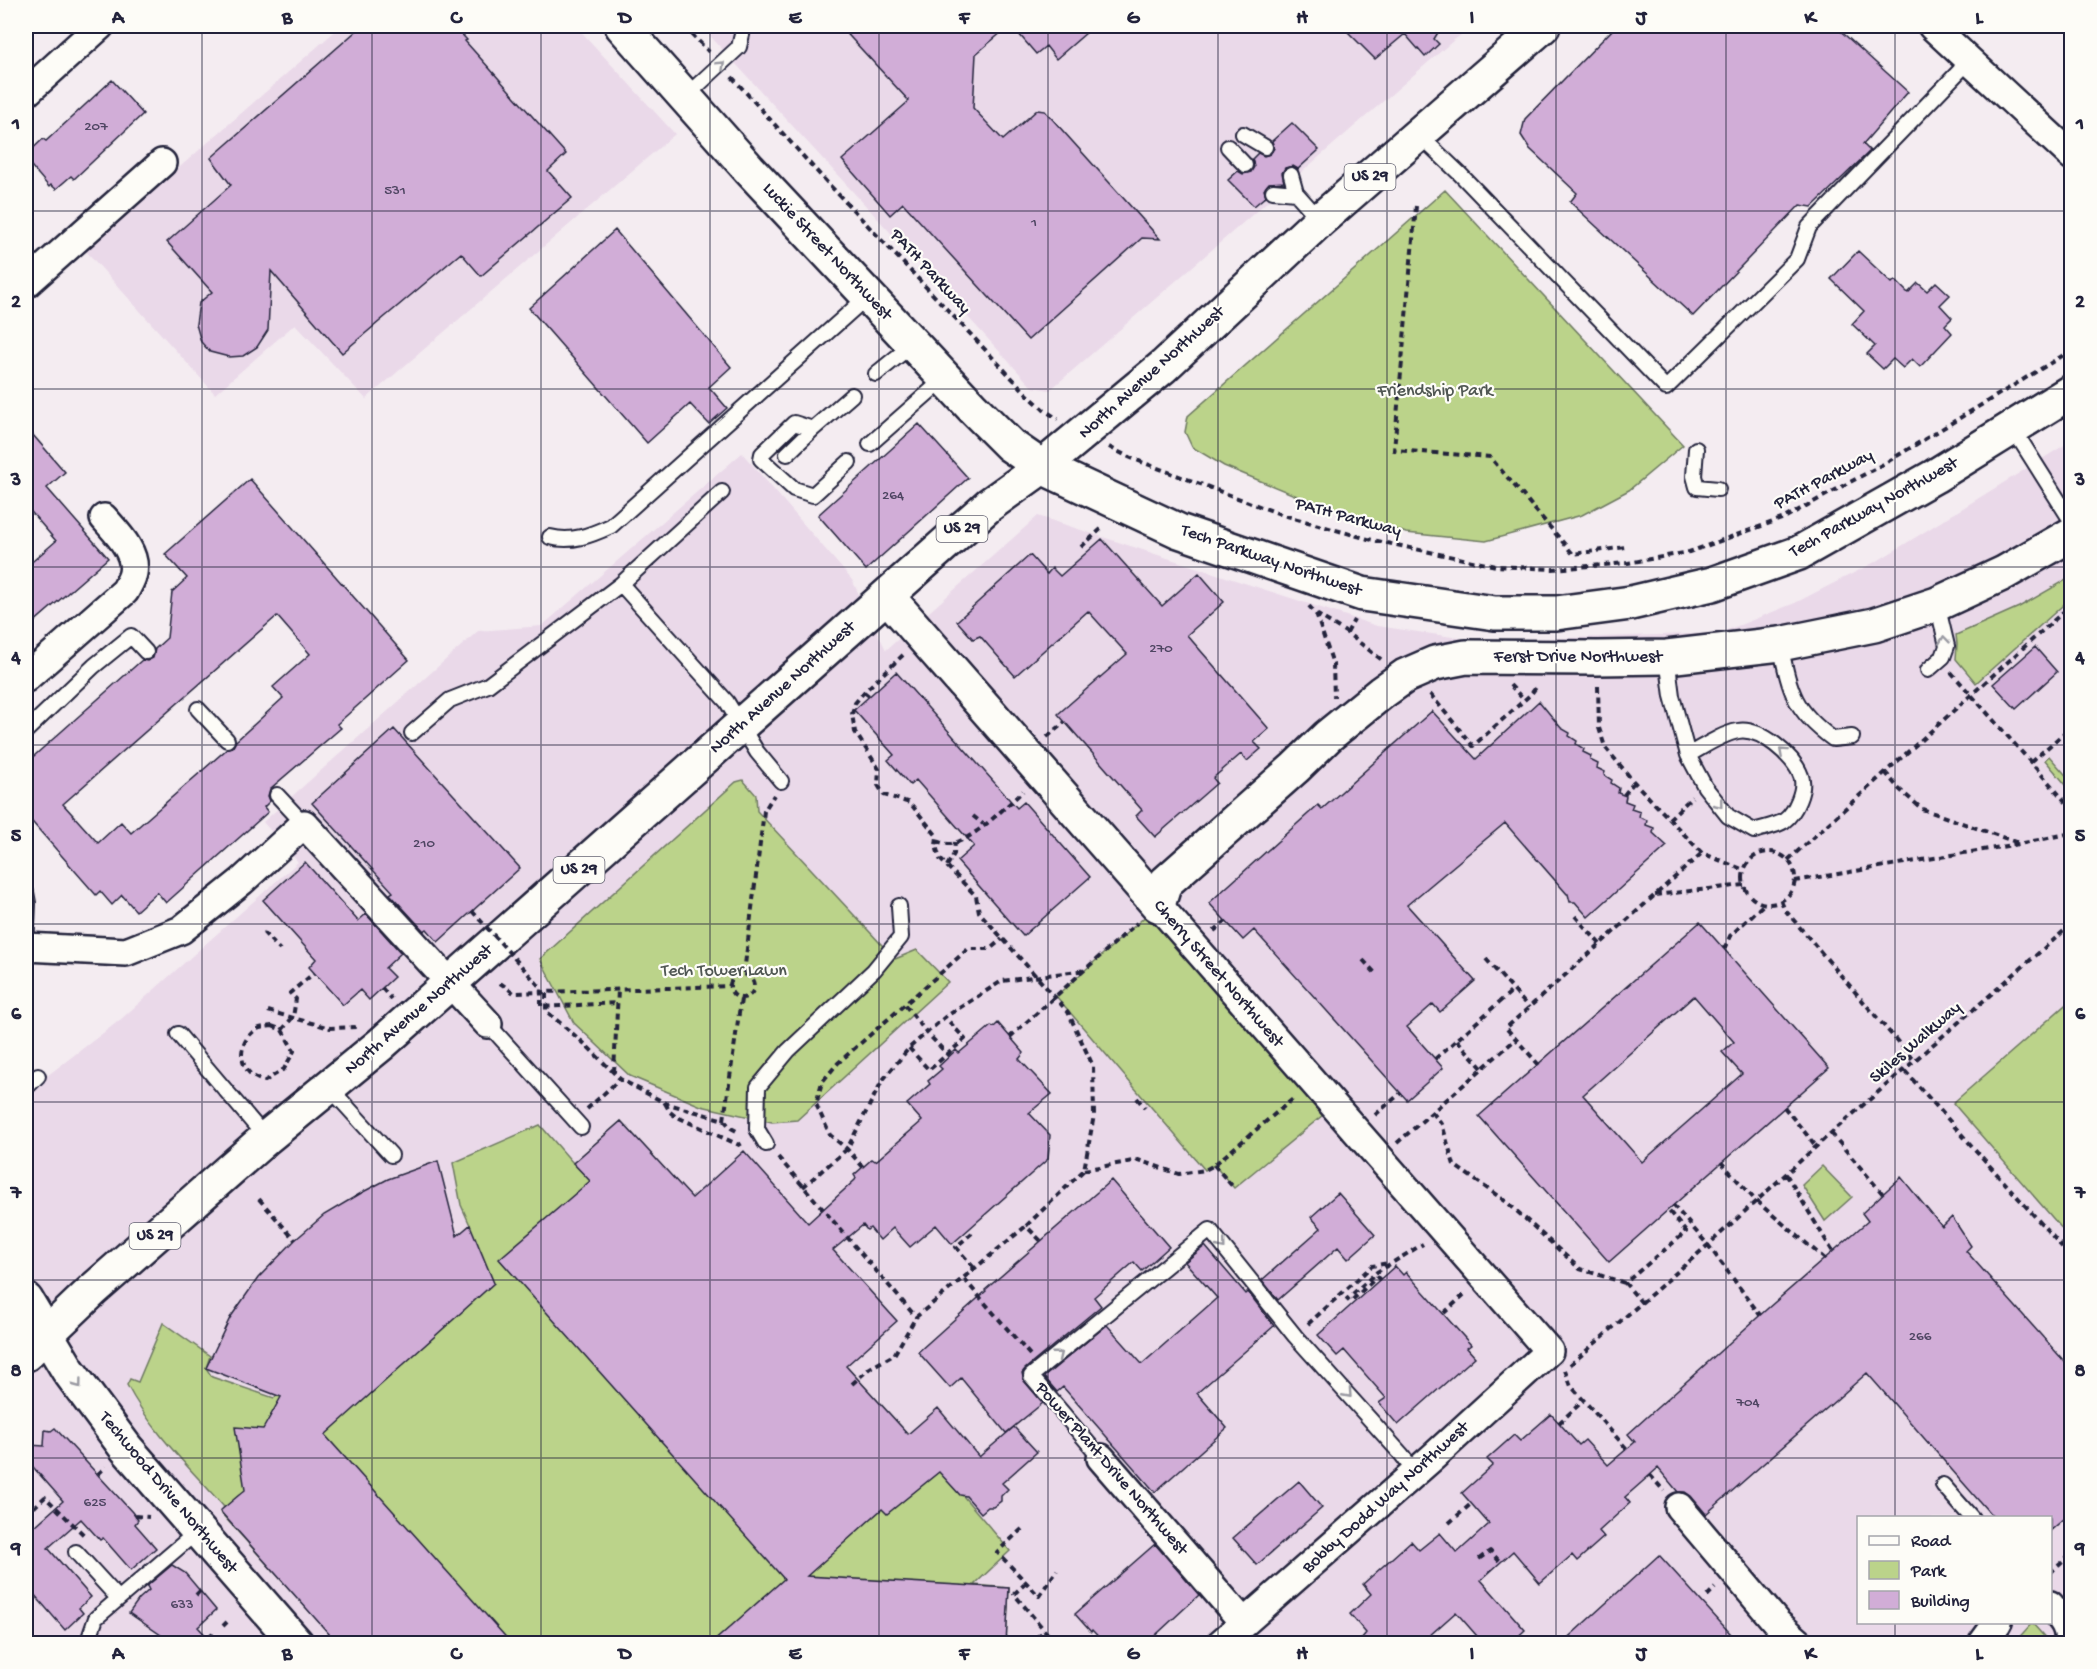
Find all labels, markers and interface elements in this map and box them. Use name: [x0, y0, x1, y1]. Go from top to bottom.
text: A: [111, 8, 126, 31]
text: B: [281, 8, 293, 31]
text: C: [450, 8, 464, 31]
text: D: [616, 8, 632, 31]
text: E: [789, 8, 803, 31]
text: F: [958, 8, 971, 31]
text: G: [1127, 8, 1141, 31]
text: H: [1296, 8, 1308, 31]
text: I: [1470, 8, 1475, 31]
text: J: [1635, 8, 1648, 31]
text: K: [1803, 8, 1818, 31]
text: L: [1975, 8, 1984, 31]
one-way arrow: [714, 61, 724, 72]
text: 1: [11, 114, 20, 137]
text: 1: [2075, 114, 2084, 137]
house number: 207: [84, 118, 109, 136]
road number: US 29: [1344, 164, 1396, 190]
street label: Luckie Street Northwest: [758, 179, 897, 326]
house number: 531: [384, 182, 406, 200]
house number: 1: [1030, 214, 1037, 232]
street label: PATH Parkway: [884, 224, 975, 319]
text: 2: [11, 292, 21, 315]
text: 2: [2075, 292, 2085, 315]
street label: North Avenue Northwest: [1075, 301, 1230, 444]
park label: Friendship Park: [1376, 381, 1495, 402]
street label: PATH Parkway: [1770, 445, 1877, 515]
street label: Tech Parkway Northwest: [1785, 452, 1963, 564]
text: 3: [10, 470, 21, 493]
text: 3: [2074, 470, 2085, 493]
house number: 264: [882, 487, 904, 505]
street label: PATH Parkway: [1292, 493, 1404, 542]
road number: US 29: [936, 516, 988, 542]
street label: Tech Parkway Northwest: [1177, 520, 1365, 602]
street label: North Avenue Northwest: [706, 616, 861, 759]
one-way arrow: [1938, 635, 1951, 645]
house number: 270: [1149, 640, 1173, 658]
street label: Ferst Drive Northwest: [1493, 647, 1664, 668]
text: 4: [10, 648, 21, 671]
text: 4: [2074, 648, 2085, 671]
one-way arrow: [1779, 748, 1790, 759]
one-way arrow: [1711, 797, 1722, 808]
text: 5: [11, 826, 22, 849]
text: 5: [2075, 826, 2086, 849]
house number: 210: [413, 835, 435, 853]
road number: US 29: [554, 857, 604, 883]
street label: Cherry Street Northwest: [1148, 896, 1289, 1053]
street label: North Avenue Northwest: [341, 939, 498, 1080]
park label: Tech Tower Lawn: [660, 961, 787, 982]
street label: Skiles Walkway: [1866, 997, 1966, 1088]
text: 6: [11, 1004, 22, 1027]
text: 6: [2075, 1004, 2086, 1027]
text: 7: [10, 1183, 23, 1206]
text: 7: [2074, 1183, 2087, 1206]
road number: US 29: [130, 1223, 180, 1249]
one-way arrow: [1215, 1238, 1226, 1249]
house number: 266: [1909, 1328, 1932, 1346]
one-way arrow: [1051, 1351, 1062, 1362]
text: 8: [11, 1361, 22, 1384]
text: 8: [2075, 1361, 2086, 1384]
street label: Power Plant Drive Northwest: [1029, 1377, 1193, 1561]
one-way arrow: [71, 1378, 82, 1389]
one-way arrow: [1341, 1387, 1352, 1398]
house number: 704: [1735, 1394, 1760, 1412]
street label: Techwood Drive Northwest: [94, 1407, 243, 1579]
street label: Bobby Dodd Way Northwest: [1298, 1416, 1475, 1579]
house number: 625: [84, 1494, 107, 1512]
legend: [1857, 1516, 2052, 1624]
text: Road: [1911, 1532, 1952, 1553]
text: 9: [10, 1539, 21, 1562]
text: 9: [2074, 1539, 2085, 1562]
text: Park: [1910, 1562, 1947, 1583]
text: Building: [1910, 1592, 1970, 1613]
house number: 633: [170, 1596, 194, 1614]
text: A: [111, 1644, 126, 1667]
text: B: [281, 1644, 293, 1667]
text: C: [450, 1644, 464, 1667]
text: D: [616, 1644, 632, 1667]
text: E: [789, 1644, 803, 1667]
text: F: [958, 1644, 971, 1667]
text: G: [1127, 1644, 1141, 1667]
text: H: [1296, 1644, 1308, 1667]
text: I: [1470, 1644, 1475, 1667]
text: J: [1635, 1644, 1648, 1667]
text: K: [1803, 1644, 1818, 1667]
text: L: [1975, 1644, 1984, 1667]

